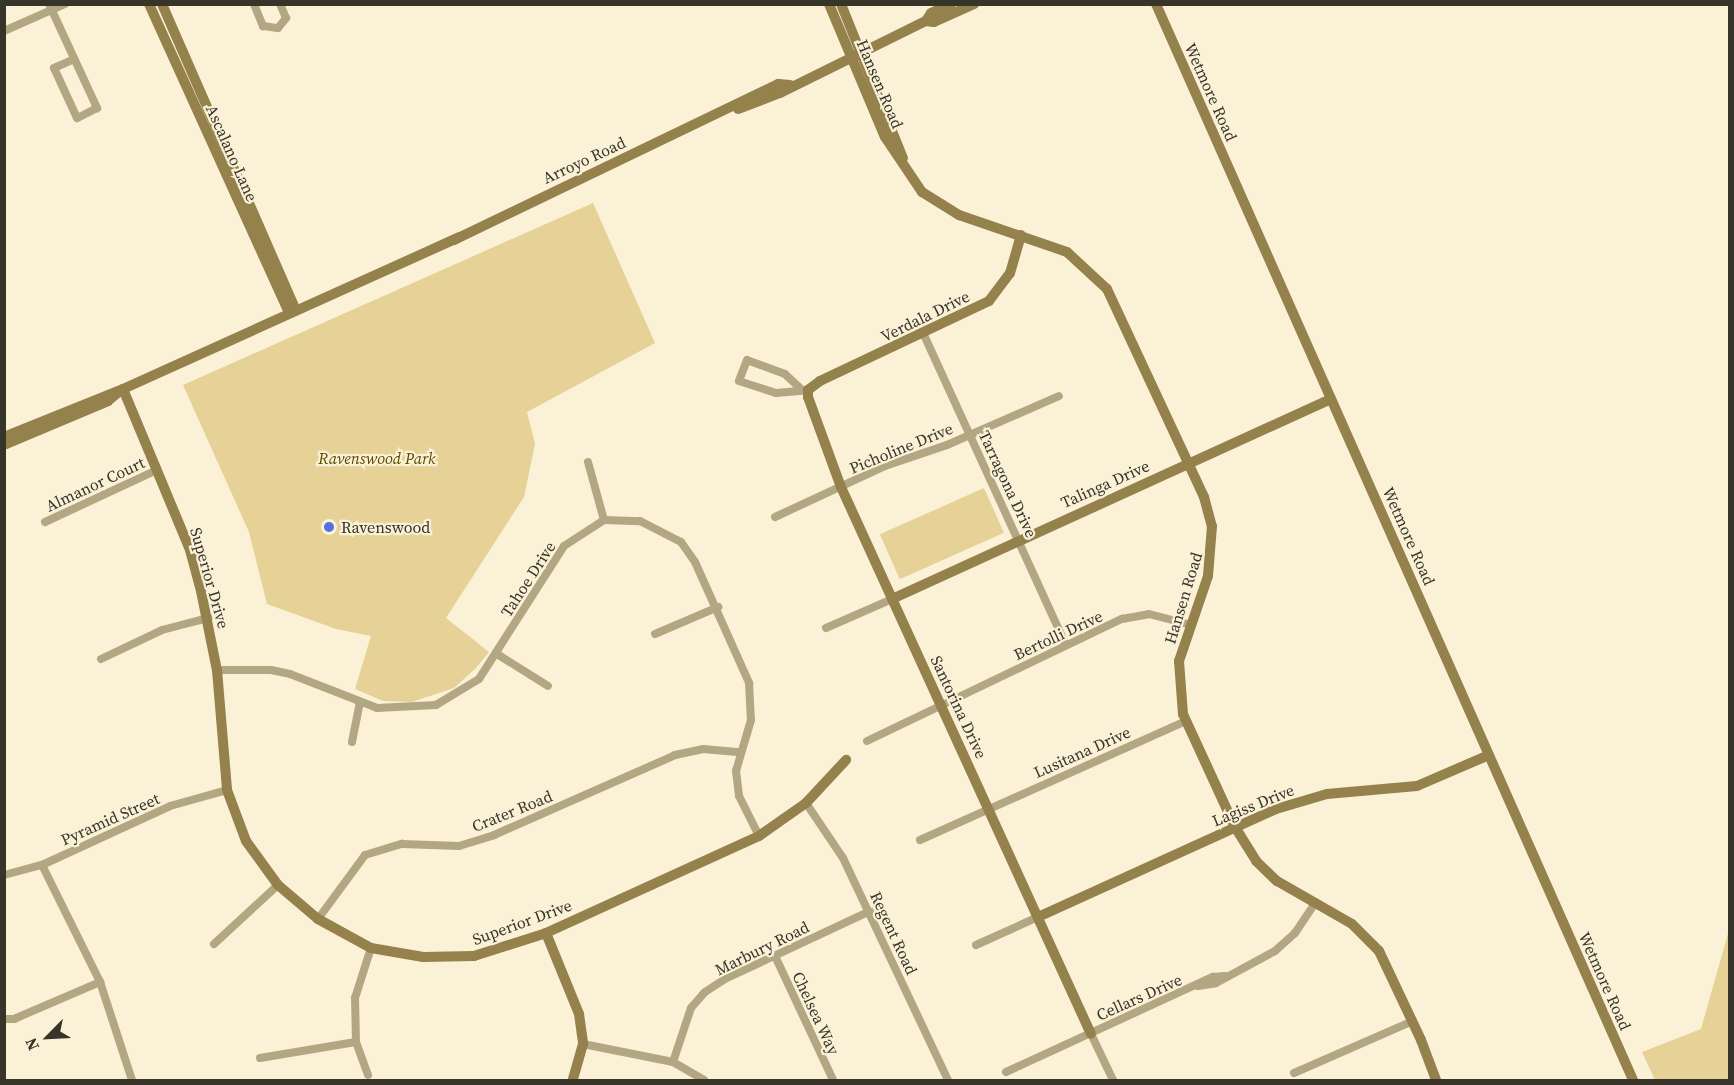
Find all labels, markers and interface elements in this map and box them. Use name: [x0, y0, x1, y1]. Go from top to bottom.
street label: Hansen Road: [853, 37, 907, 131]
street label: Wetmore Road: [1181, 40, 1241, 144]
street label: Ascalano Lane: [202, 102, 262, 204]
street label: Arroyo Road: [539, 132, 629, 188]
street label: Verdala Drive: [877, 286, 973, 346]
street label: Picholine Drive: [846, 419, 956, 477]
street label: Tarragona Drive: [975, 428, 1041, 540]
park label: Ravenswood Park: [318, 448, 436, 468]
street label: Almanor Court: [42, 453, 148, 515]
street label: Talinga Drive: [1058, 456, 1152, 512]
street label: Wetmore Road: [1379, 484, 1439, 588]
place label: Ravenswood: [341, 517, 430, 537]
marker: Ravenswood: [322, 520, 336, 534]
street label: Superior Drive: [186, 525, 234, 631]
street label: Tahoe Drive: [497, 538, 559, 620]
street label: Hansen Road: [1160, 550, 1206, 646]
street label: Bertolli Drive: [1011, 606, 1105, 664]
street label: Santorina Drive: [927, 652, 991, 762]
street label: Lusitana Drive: [1031, 722, 1133, 782]
street label: Lagiss Drive: [1209, 780, 1297, 830]
street label: Crater Road: [469, 786, 555, 836]
street label: Pyramid Street: [58, 789, 162, 849]
street label: Regent Road: [866, 888, 922, 978]
street label: Superior Drive: [470, 895, 574, 949]
street label: Marbury Road: [712, 917, 812, 979]
street label: Wetmore Road: [1575, 929, 1635, 1033]
street label: Chelsea Way: [788, 968, 844, 1058]
street label: Cellars Drive: [1093, 970, 1185, 1024]
north arrow: [18, 1007, 78, 1067]
text: N: [19, 1035, 44, 1054]

